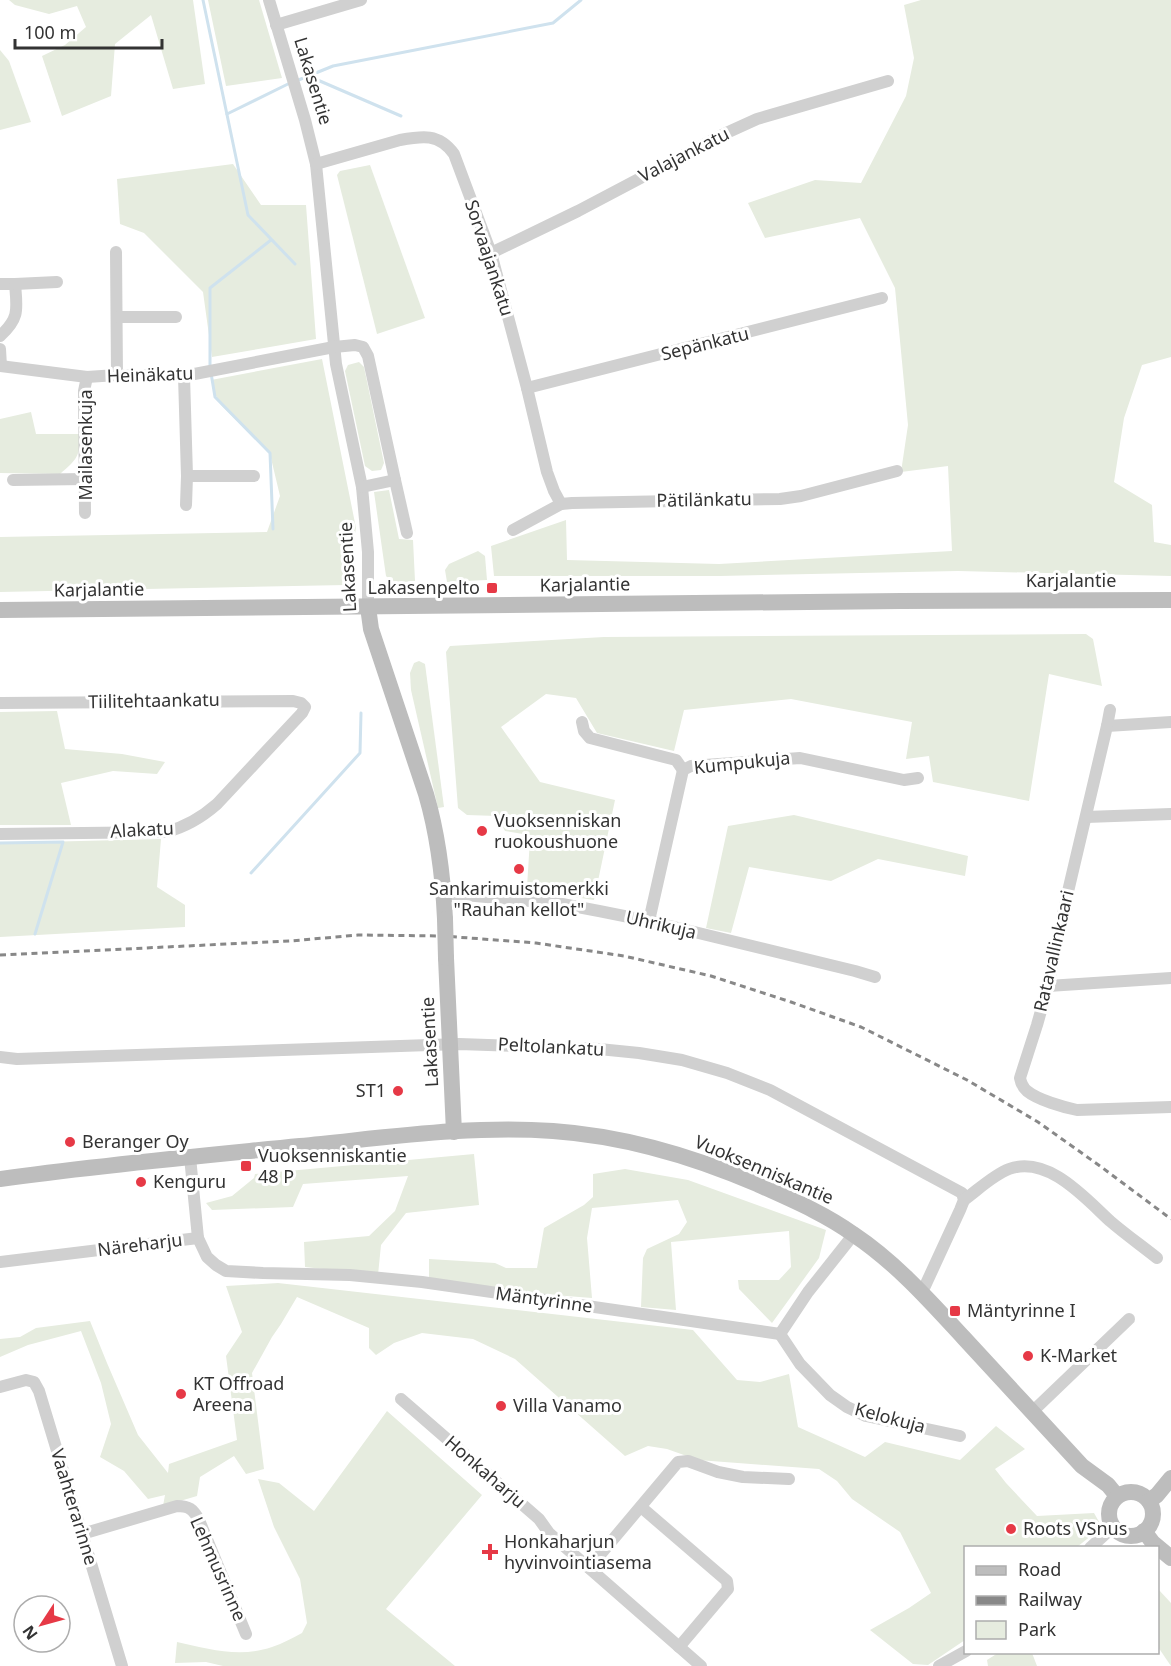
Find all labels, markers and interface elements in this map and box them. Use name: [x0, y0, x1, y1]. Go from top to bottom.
scale bar: [15, 12, 162, 50]
text: 100 m: [24, 20, 76, 44]
street label: Lakasentie: [289, 34, 339, 127]
street label: Valajankatu: [634, 121, 733, 187]
street label: Sorvaajankatu: [460, 197, 520, 319]
street label: Sepänkatu: [658, 321, 751, 366]
street label: Heinäkatu: [106, 360, 194, 388]
street label: Mailasenkuja: [73, 389, 97, 501]
street label: Pätilänkatu: [656, 486, 752, 512]
street label: Lakasentie: [333, 521, 361, 613]
street label: Karjalantie: [1026, 568, 1116, 592]
street label: Karjalantie: [539, 571, 630, 597]
place label: Lakasenpelto: [368, 575, 480, 599]
street label: Karjalantie: [53, 576, 144, 602]
marker: Lakasenpelto: [485, 581, 499, 595]
street label: Tiilitehtaankatu: [88, 687, 220, 713]
street label: Kumpukuja: [693, 745, 791, 779]
place label: Vuoksenniskan ruokoushuone: [494, 808, 621, 853]
street label: Alakatu: [110, 815, 174, 843]
marker: Vuoksenniskan ruokoushuone: [475, 824, 489, 838]
marker: Sankarimuistomerkki "Rauhan kellot": [512, 862, 526, 876]
place label: Sankarimuistomerkki "Rauhan kellot": [429, 876, 609, 921]
street label: Ratavallinkaari: [1027, 888, 1079, 1014]
street label: Uhrikuja: [624, 904, 699, 944]
street label: Lakasentie: [415, 996, 443, 1088]
street label: Peltolankatu: [497, 1031, 605, 1061]
place label: ST1: [356, 1078, 386, 1102]
marker: ST1: [391, 1084, 405, 1098]
place label: Beranger Oy: [82, 1129, 190, 1153]
street label: Vuoksenniskantie: [691, 1129, 838, 1209]
marker: Beranger Oy: [63, 1135, 77, 1149]
place label: Vuoksenniskantie 48 P: [258, 1143, 407, 1188]
marker: Vuoksenniskantie 48 P: [239, 1159, 253, 1173]
place label: Kenguru: [153, 1169, 226, 1193]
marker: Kenguru: [134, 1175, 148, 1189]
street label: Näreharju: [96, 1227, 184, 1261]
street label: Mäntyrinne: [494, 1280, 594, 1318]
place label: Mäntyrinne I: [967, 1298, 1076, 1322]
marker: Mäntyrinne I: [948, 1304, 962, 1318]
place label: K-Market: [1040, 1343, 1118, 1367]
marker: K-Market: [1021, 1349, 1035, 1363]
place label: KT Offroad Areena: [193, 1371, 284, 1416]
marker: KT Offroad Areena: [174, 1387, 188, 1401]
place label: Villa Vanamo: [513, 1393, 622, 1417]
street label: Kelokuja: [852, 1396, 928, 1438]
marker: Villa Vanamo: [494, 1399, 508, 1413]
street label: Honkaharju: [440, 1430, 531, 1513]
street label: Vaahterarinne: [46, 1446, 104, 1568]
street label: Lehmusrinne: [185, 1513, 253, 1625]
place label: Roots VSnus: [1023, 1516, 1127, 1540]
marker: Roots VSnus: [1004, 1522, 1018, 1536]
place label: Honkaharjun hyvinvointiasema: [504, 1529, 652, 1574]
marker: Honkaharjun hyvinvointiasema: [481, 1543, 499, 1561]
legend: [964, 1546, 1159, 1654]
text: Road: [1018, 1557, 1061, 1581]
text: Railway: [1018, 1587, 1083, 1611]
north arrow: [12, 1594, 72, 1654]
text: Park: [1018, 1617, 1056, 1641]
text: N: [17, 1621, 43, 1645]

